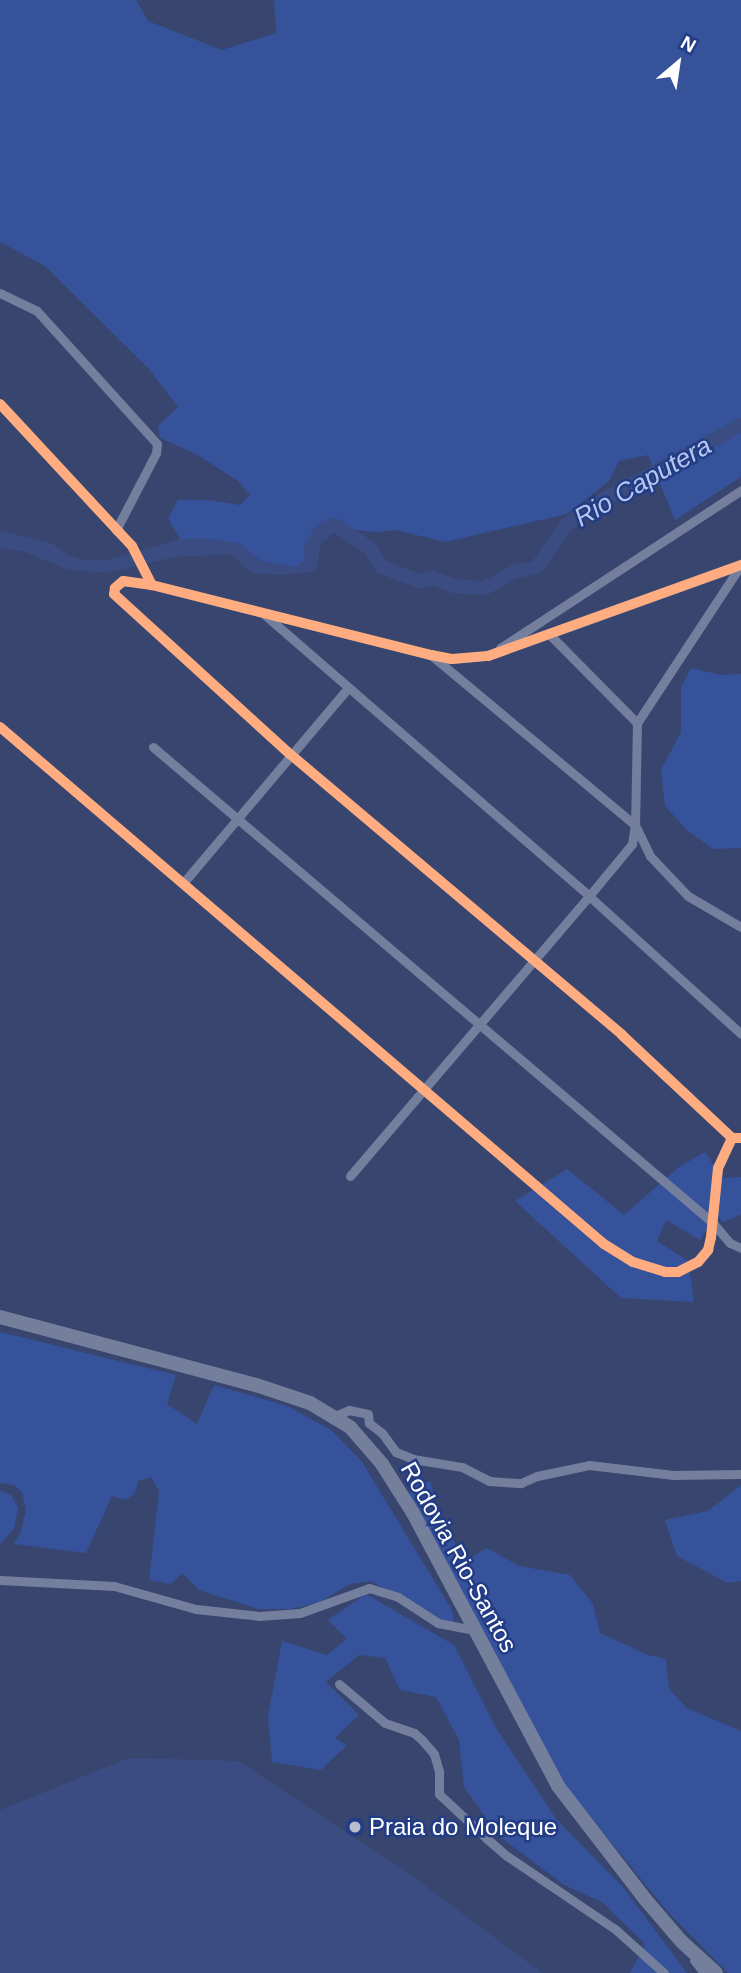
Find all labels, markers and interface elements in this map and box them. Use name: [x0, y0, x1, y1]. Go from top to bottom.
north arrow: [643, 28, 713, 98]
text: N: [677, 32, 700, 57]
water label: Rio Caputera: [569, 430, 717, 534]
street label: Rodovia Rio-Santos: [395, 1457, 523, 1657]
place label: Praia do Moleque: [369, 1813, 557, 1841]
marker: Praia do Moleque: [347, 1819, 363, 1835]

